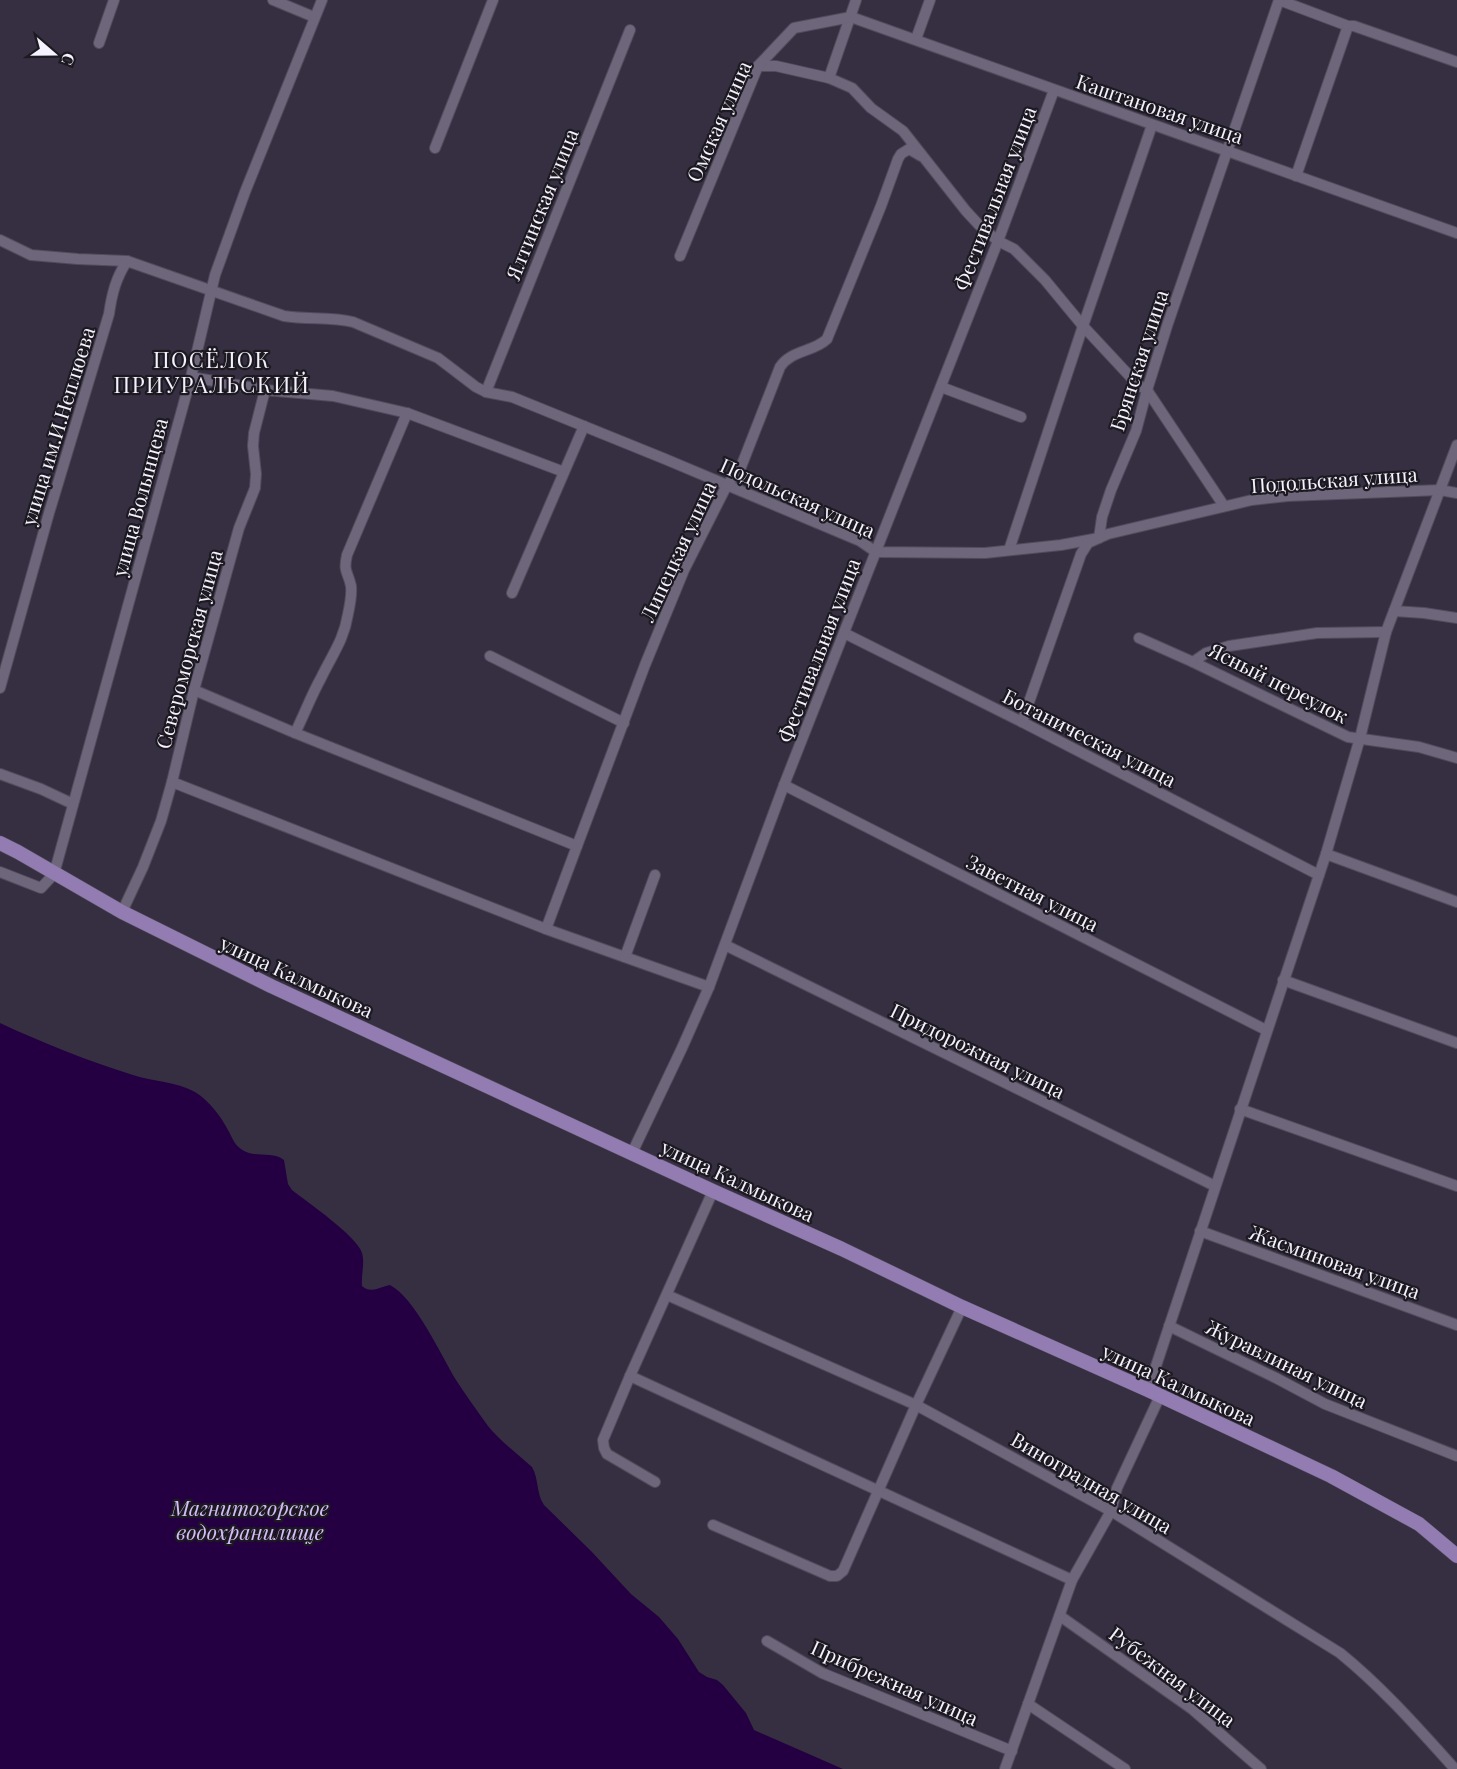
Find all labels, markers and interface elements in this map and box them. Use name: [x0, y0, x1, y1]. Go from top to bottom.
north arrow: [24, 24, 84, 84]
text: С: [57, 50, 80, 68]
street label: Омская улица: [679, 56, 757, 186]
street label: Каштановая улица: [1073, 67, 1247, 149]
street label: Фестивальная улица: [946, 102, 1042, 294]
street label: Ялтинская улица: [498, 124, 584, 285]
street label: Брянская улица: [1102, 286, 1174, 434]
street label: улица им.И.Неплюева: [14, 323, 100, 530]
district label: ПОСЁЛОК ПРИУРАЛЬСКИЙ: [114, 344, 310, 399]
street label: улица Волынцева: [105, 415, 173, 580]
street label: Подольская улица: [716, 451, 880, 543]
street label: Подольская улица: [1250, 460, 1418, 498]
street label: Липецкая улица: [632, 476, 721, 627]
street label: Североморская улица: [148, 546, 228, 752]
street label: Фестивальная улица: [770, 554, 866, 746]
street label: Ясный переулок: [1204, 635, 1354, 729]
street label: Ботаническая улица: [999, 682, 1181, 792]
street label: Заветная улица: [962, 847, 1104, 937]
street label: улица Калмыкова: [215, 928, 378, 1023]
street label: Придорожная улица: [886, 996, 1070, 1104]
street label: улица Калмыкова: [656, 1132, 819, 1227]
street label: Жасминовая улица: [1246, 1218, 1424, 1304]
street label: Журавлиная улица: [1202, 1312, 1372, 1414]
street label: улица Калмыкова: [1097, 1336, 1260, 1431]
street label: Виноградная улица: [1007, 1425, 1177, 1539]
water label: Магнитогорское водохранилище: [170, 1493, 329, 1545]
street label: Рубежная улица: [1104, 1620, 1242, 1732]
street label: Прибрежная улица: [807, 1633, 983, 1731]

